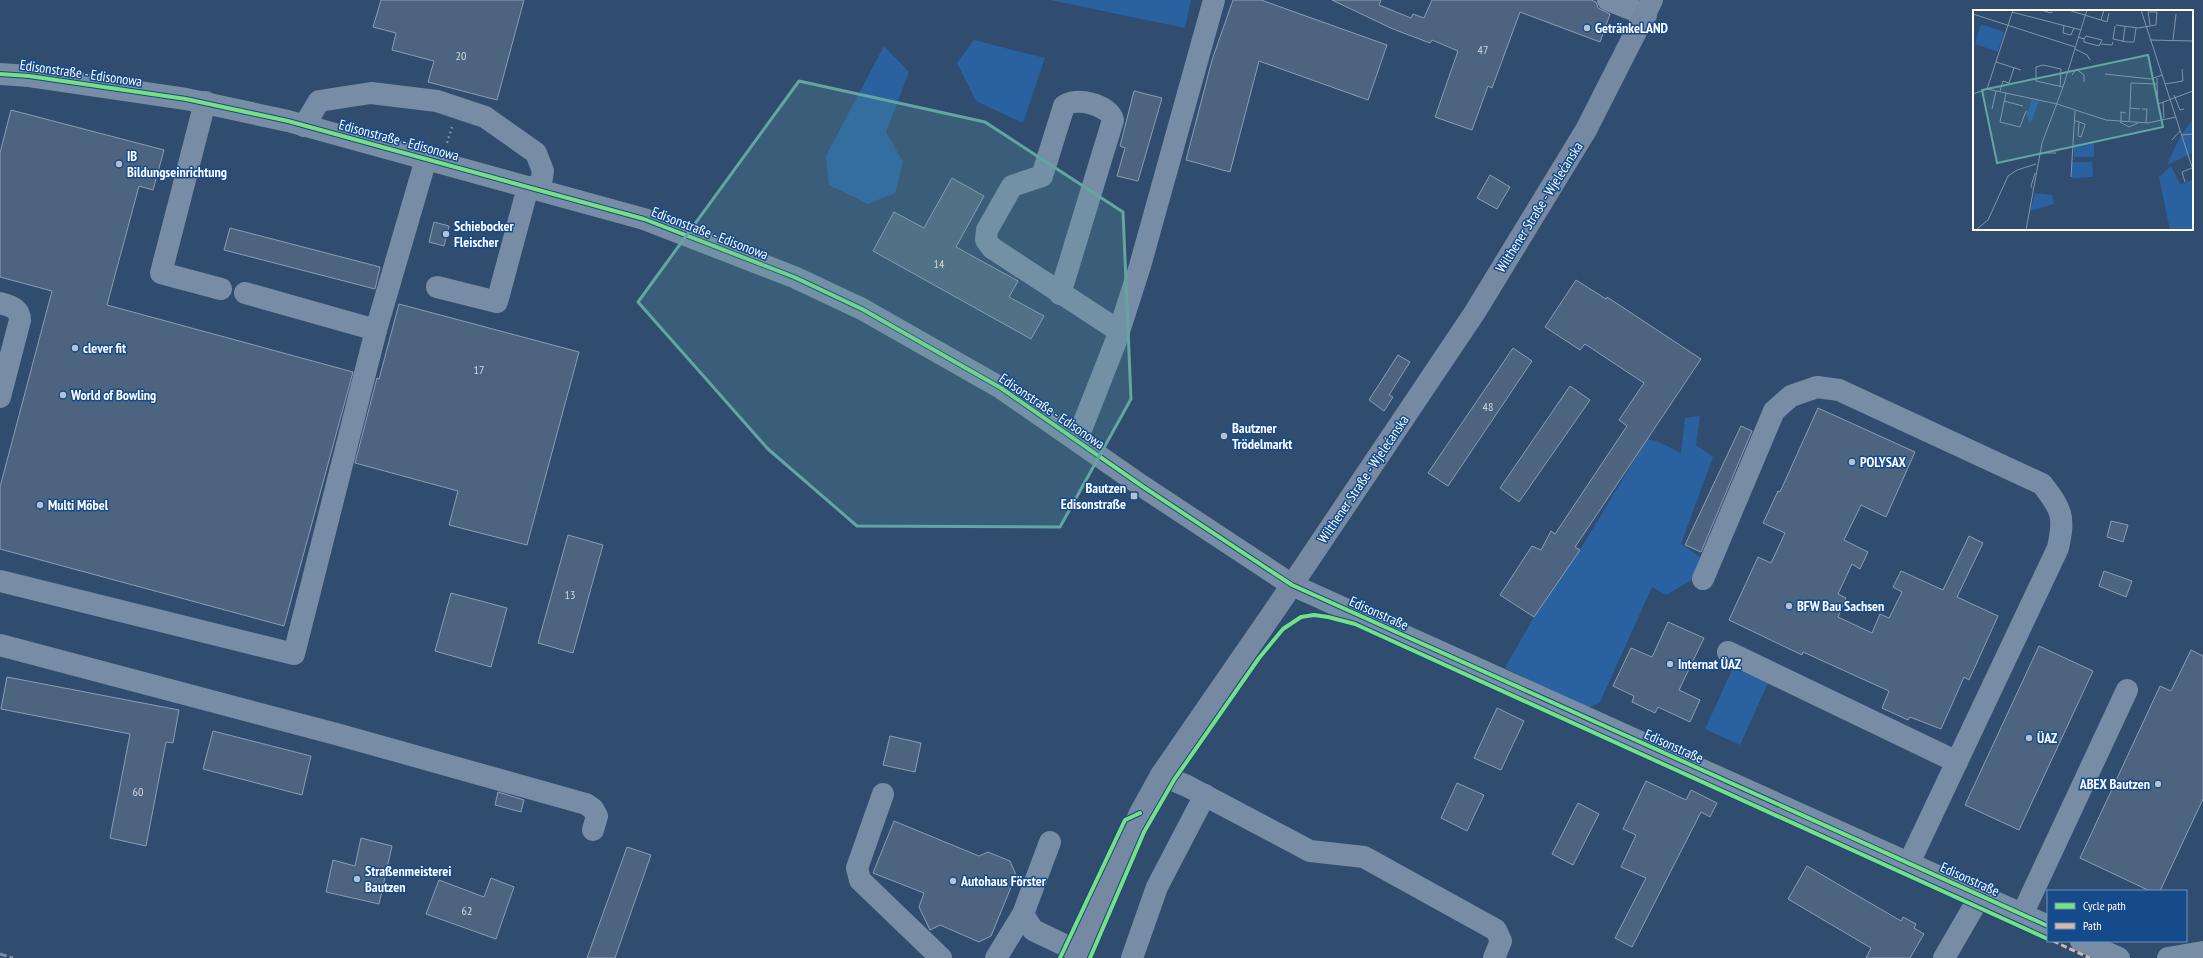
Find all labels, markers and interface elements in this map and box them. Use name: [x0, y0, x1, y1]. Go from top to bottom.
inset map: [1973, 10, 2193, 230]
place label: GetränkeLAND: [1595, 19, 1669, 37]
marker: GetränkeLAND: [1582, 23, 1592, 33]
house number: 47: [1478, 42, 1488, 57]
house number: 20: [456, 48, 466, 63]
street label: Edisonstraße - Edisonowa: [19, 55, 143, 91]
street label: Edisonstraße - Edisonowa: [337, 115, 461, 165]
street label: Wilthener Straße - Wjelećanska: [1491, 138, 1587, 276]
place label: IB Bildungseinrichtung: [127, 147, 227, 181]
marker: IB Bildungseinrichtung: [114, 159, 124, 169]
street label: Edisonstraße - Edisonowa: [649, 202, 771, 264]
place label: Schiebocker Fleischer: [454, 217, 514, 251]
marker: Schiebocker Fleischer: [441, 229, 451, 239]
house number: 14: [934, 256, 945, 271]
place label: clever fit: [83, 339, 126, 357]
marker: clever fit: [70, 343, 80, 353]
house number: 17: [474, 362, 484, 377]
street label: Edisonstraße - Edisonowa: [996, 369, 1108, 453]
place label: World of Bowling: [70, 386, 156, 404]
marker: World of Bowling: [58, 390, 68, 400]
house number: 48: [1483, 399, 1493, 414]
street label: Wilthener Straße - Wjelećanska: [1313, 412, 1413, 546]
place label: Bautzner Trödelmarkt: [1232, 419, 1292, 453]
marker: Bautzner Trödelmarkt: [1219, 431, 1229, 441]
place label: POLYSAX: [1860, 453, 1906, 471]
marker: POLYSAX: [1847, 457, 1857, 467]
place label: Bautzen Edisonstraße: [1061, 479, 1126, 513]
marker: Bautzen Edisonstraße: [1129, 491, 1139, 501]
place label: Multi Möbel: [48, 496, 109, 514]
marker: Multi Möbel: [35, 500, 45, 510]
house number: 13: [565, 587, 575, 602]
street label: Edisonstraße: [1347, 592, 1411, 634]
place label: BFW Bau Sachsen: [1797, 597, 1884, 615]
marker: BFW Bau Sachsen: [1784, 601, 1794, 611]
place label: Internat ÜAZ: [1678, 655, 1741, 673]
marker: Internat ÜAZ: [1665, 659, 1675, 669]
street label: Edisonstraße: [1642, 725, 1706, 767]
place label: ÜAZ: [2037, 729, 2057, 747]
marker: ÜAZ: [2024, 733, 2034, 743]
place label: ABEX Bautzen: [2079, 775, 2150, 793]
marker: ABEX Bautzen: [2153, 779, 2163, 789]
house number: 60: [133, 784, 143, 799]
street label: Edisonstraße: [1938, 858, 2002, 900]
place label: Straßenmeisterei Bautzen: [365, 862, 452, 896]
place label: Autohaus Förster: [960, 872, 1047, 890]
marker: Straßenmeisterei Bautzen: [352, 874, 362, 884]
marker: Autohaus Förster: [948, 876, 958, 886]
legend: [2047, 890, 2187, 942]
text: Cycle path: [2083, 898, 2126, 913]
house number: 62: [462, 903, 472, 918]
text: Path: [2083, 918, 2101, 933]

